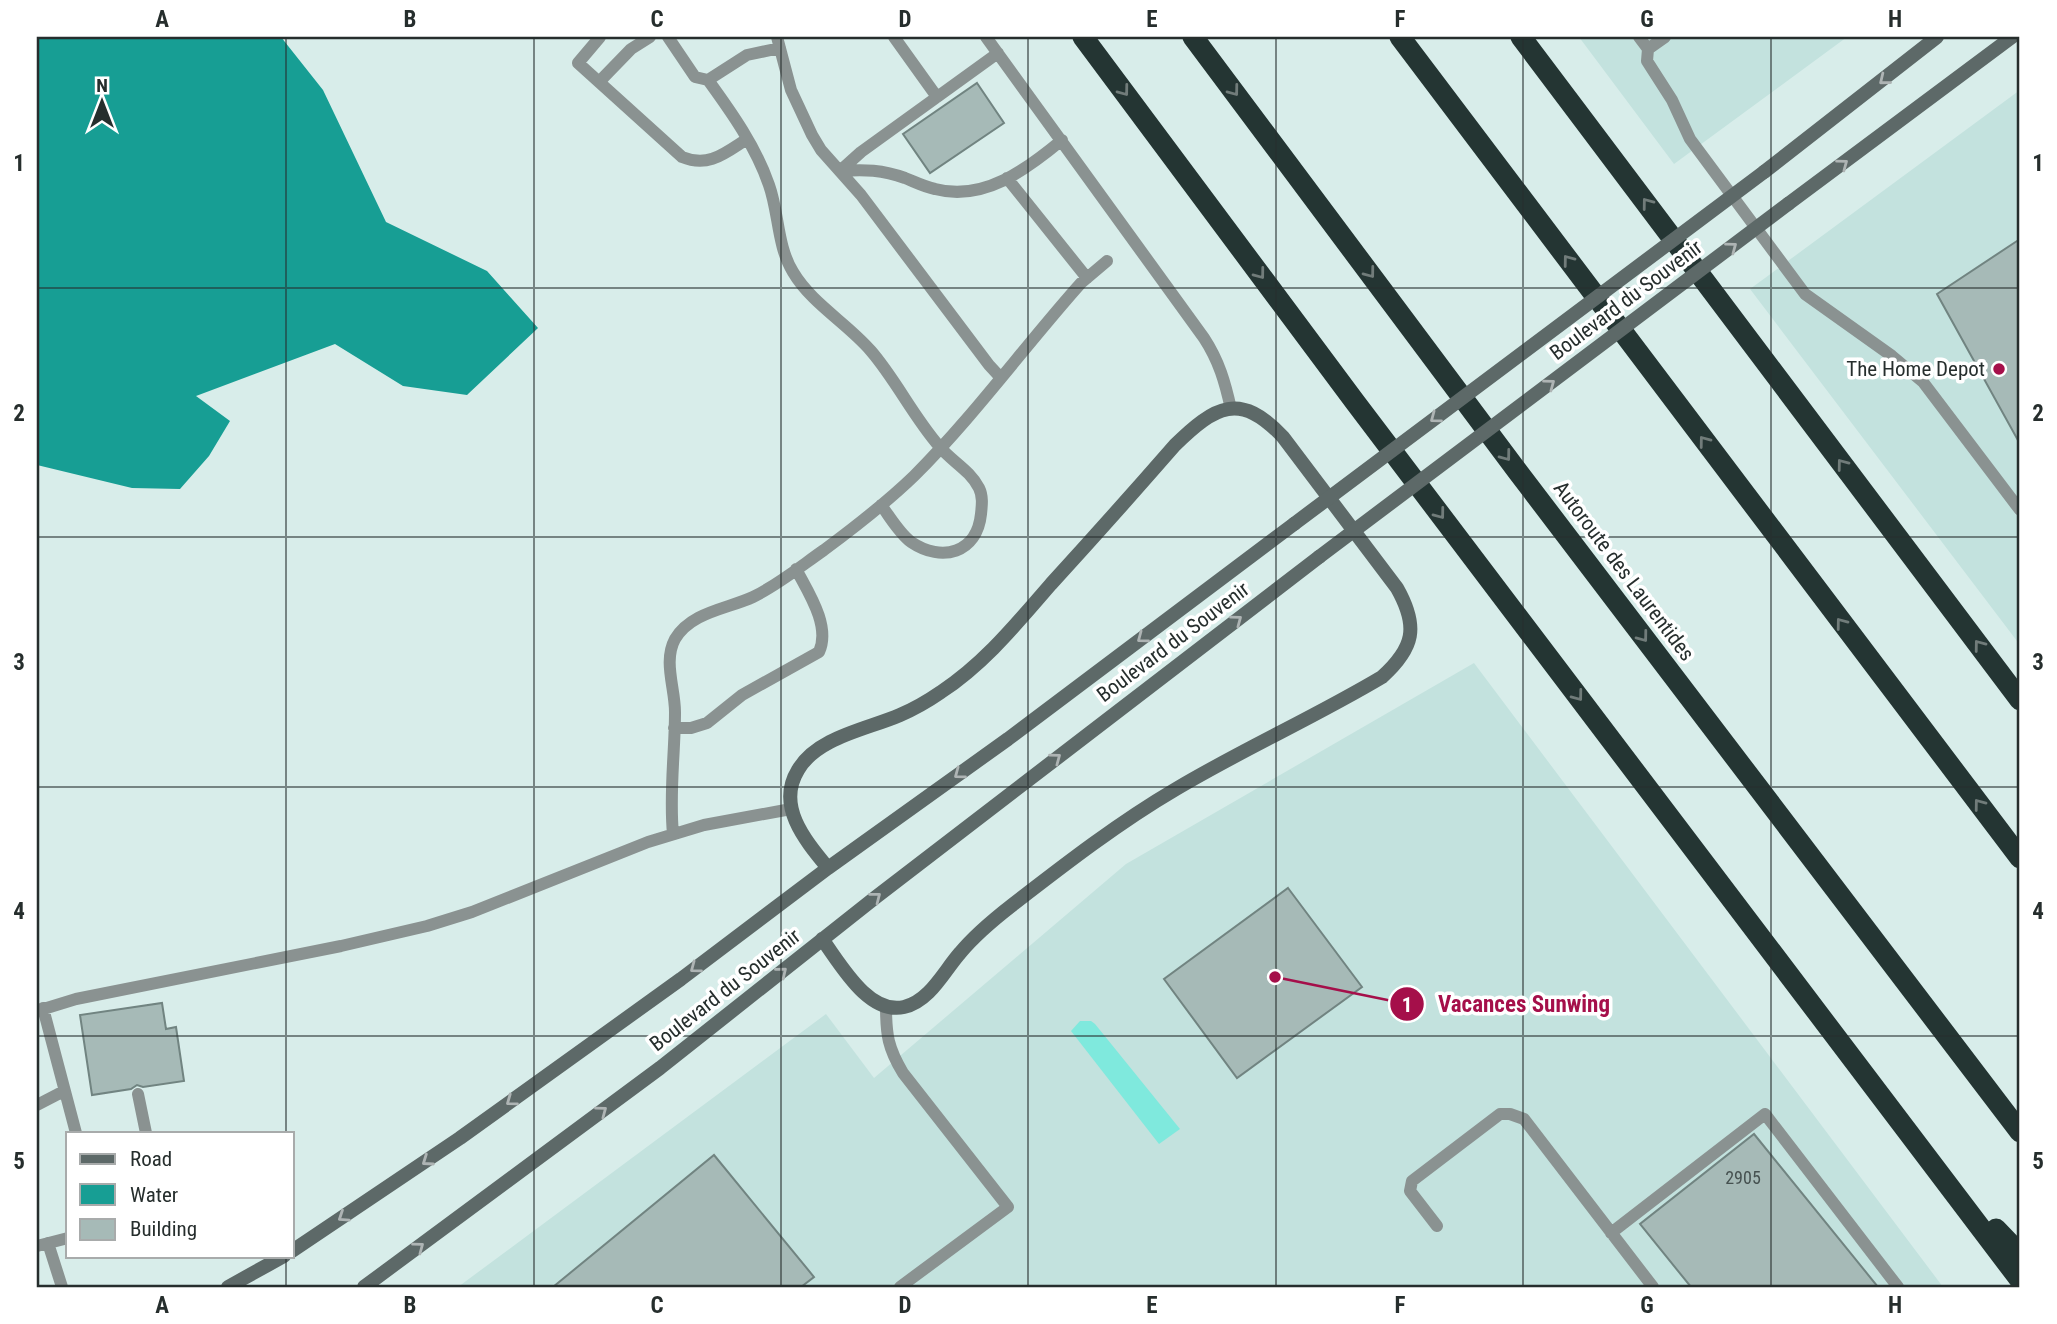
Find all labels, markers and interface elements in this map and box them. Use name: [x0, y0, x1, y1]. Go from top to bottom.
text: A: [155, 6, 169, 33]
text: B: [404, 6, 416, 33]
text: C: [650, 6, 664, 33]
text: D: [899, 6, 912, 33]
text: E: [1146, 6, 1158, 33]
text: F: [1395, 6, 1406, 33]
text: G: [1640, 6, 1654, 33]
text: H: [1888, 6, 1902, 33]
north arrow: [66, 66, 136, 136]
one-way arrow: [1880, 71, 1892, 84]
text: N: [96, 74, 108, 97]
one-way arrow: [1225, 83, 1238, 96]
one-way arrow: [1115, 84, 1128, 96]
text: 1: [13, 150, 25, 177]
text: 1: [2032, 150, 2044, 177]
one-way arrow: [1835, 159, 1848, 172]
one-way arrow: [1642, 199, 1655, 211]
street label: Boulevard du Souvenir: [1545, 235, 1707, 365]
one-way arrow: [1724, 243, 1737, 255]
one-way arrow: [1563, 255, 1576, 267]
one-way arrow: [1362, 265, 1375, 278]
one-way arrow: [1251, 266, 1264, 279]
place label: The Home Depot: [1846, 357, 1985, 381]
marker: The Home Depot: [1991, 361, 2007, 377]
one-way arrow: [1542, 379, 1555, 392]
text: 2: [13, 400, 25, 427]
text: 2: [2032, 400, 2044, 427]
one-way arrow: [1430, 410, 1443, 423]
one-way arrow: [1700, 437, 1713, 449]
one-way arrow: [1498, 448, 1510, 461]
one-way arrow: [1838, 459, 1851, 471]
street label: Autoroute des Laurentides: [1549, 477, 1699, 665]
one-way arrow: [1432, 507, 1445, 519]
street label: Boulevard du Souvenir: [1092, 577, 1254, 707]
one-way arrow: [1229, 615, 1241, 628]
one-way arrow: [1837, 618, 1850, 631]
one-way arrow: [1137, 630, 1149, 642]
one-way arrow: [1635, 630, 1647, 642]
one-way arrow: [1975, 641, 1988, 653]
text: 3: [13, 649, 25, 676]
text: 3: [2032, 649, 2044, 676]
one-way arrow: [1569, 688, 1582, 701]
one-way arrow: [1048, 754, 1061, 767]
one-way arrow: [955, 766, 967, 779]
one-way arrow: [1974, 800, 1987, 812]
one-way arrow: [868, 892, 880, 905]
text: 4: [13, 898, 25, 925]
text: 4: [2032, 898, 2044, 925]
street label: Boulevard du Souvenir: [645, 924, 805, 1056]
one-way arrow: [690, 960, 703, 973]
one-way arrow: [774, 968, 786, 981]
callout: Vacances Sunwing: [1389, 982, 1624, 1026]
text: Vacances Sunwing: [1438, 991, 1610, 1018]
text: 1: [1402, 993, 1412, 1017]
one-way arrow: [506, 1093, 519, 1105]
one-way arrow: [594, 1107, 607, 1120]
legend: [66, 1132, 294, 1258]
text: Road: [130, 1147, 172, 1171]
text: 5: [13, 1148, 25, 1175]
text: 5: [2032, 1148, 2044, 1175]
one-way arrow: [422, 1153, 435, 1165]
house number: 2905: [1725, 1167, 1761, 1188]
text: Water: [130, 1183, 178, 1207]
one-way arrow: [338, 1209, 351, 1221]
text: Building: [130, 1217, 197, 1241]
one-way arrow: [411, 1243, 424, 1255]
text: A: [155, 1292, 169, 1319]
text: B: [404, 1292, 416, 1319]
text: C: [650, 1292, 664, 1319]
text: D: [899, 1292, 912, 1319]
text: E: [1146, 1292, 1158, 1319]
text: F: [1395, 1292, 1406, 1319]
text: G: [1640, 1292, 1654, 1319]
text: H: [1888, 1292, 1902, 1319]

